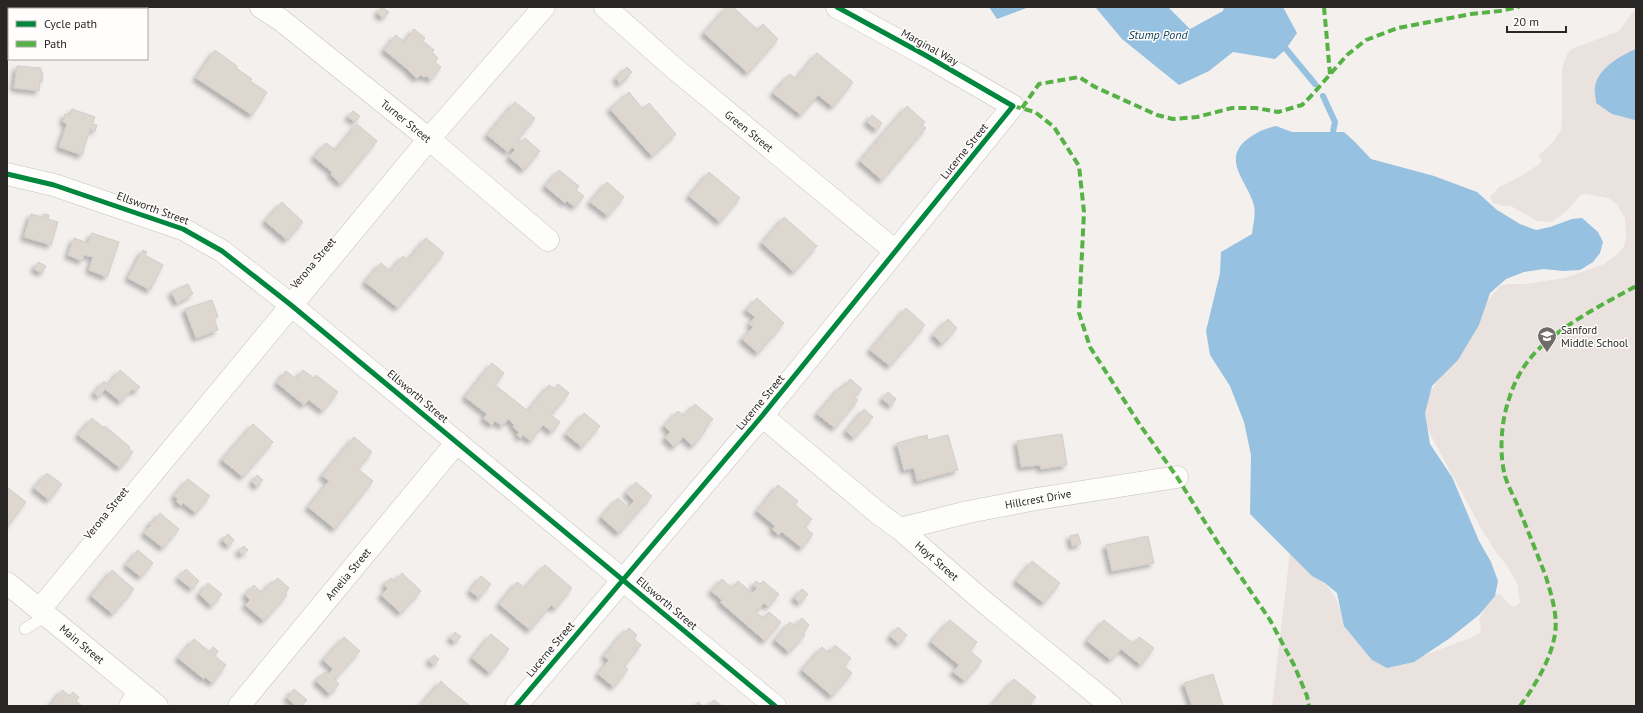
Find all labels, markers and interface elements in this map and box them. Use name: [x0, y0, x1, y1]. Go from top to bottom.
legend: [8, 8, 148, 60]
scale bar: [1507, 8, 1566, 34]
text: 20 m: [1513, 14, 1539, 29]
text: Cycle path: [44, 16, 97, 31]
street label: Marginal Way: [899, 26, 962, 69]
water label: Stump Pond: [1128, 27, 1188, 42]
text: Path: [44, 36, 67, 51]
street label: Turner Street: [378, 96, 434, 146]
street label: Green Street: [722, 107, 776, 155]
street label: Lucerne Street: [937, 120, 991, 182]
street label: Ellsworth Street: [115, 188, 191, 228]
street label: Verona Street: [287, 234, 339, 293]
place label: Sanford Middle School: [1561, 323, 1629, 350]
school or university icon: Sanford Middle School: [1536, 325, 1558, 353]
street label: Ellsworth Street: [385, 366, 452, 426]
street label: Lucerne Street: [733, 371, 787, 433]
street label: Verona Street: [80, 484, 132, 543]
street label: Hillcrest Drive: [1004, 486, 1073, 512]
street label: Hoyt Street: [912, 538, 962, 584]
street label: Amelia Street: [322, 545, 374, 603]
street label: Ellsworth Street: [634, 573, 701, 633]
street label: Lucerne Street: [523, 618, 577, 680]
street label: Main Street: [57, 621, 107, 667]

